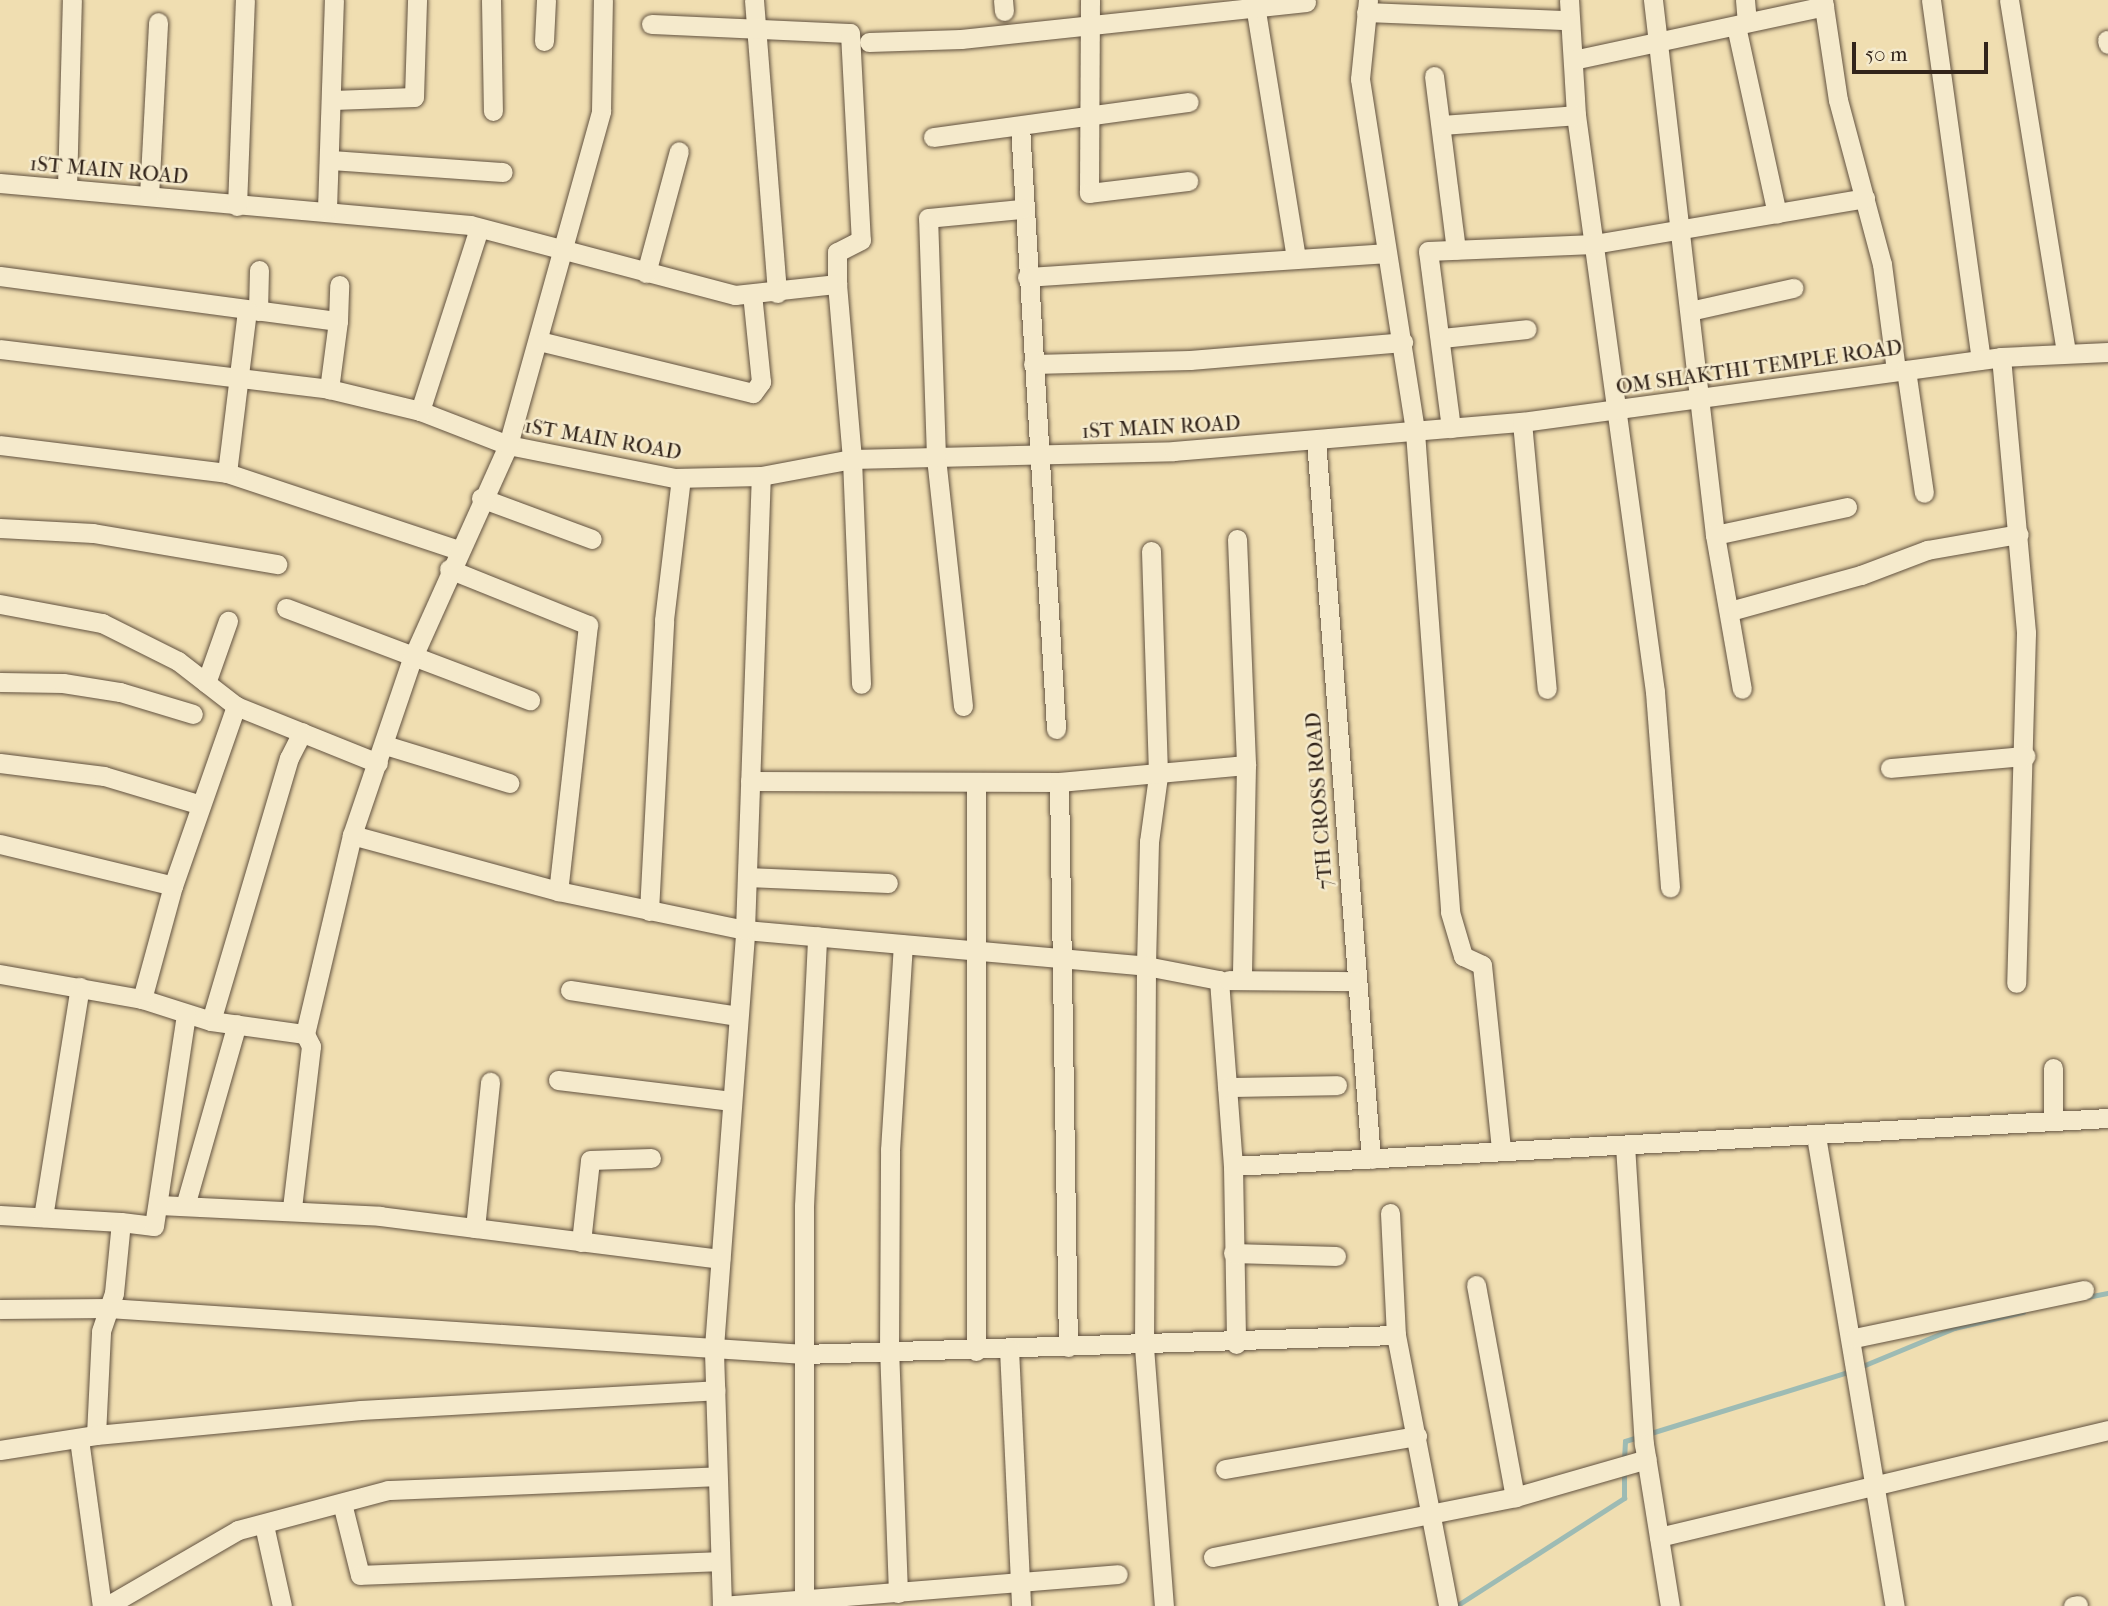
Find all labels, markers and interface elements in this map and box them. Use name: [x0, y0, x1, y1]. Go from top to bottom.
scale bar: [1856, 28, 1993, 72]
text: 50 m: [1865, 42, 1908, 66]
street label: 1ST MAIN ROAD: [29, 151, 189, 189]
street label: OM SHAKTHI TEMPLE ROAD: [1614, 334, 1904, 400]
street label: 1ST MAIN ROAD: [1081, 410, 1241, 444]
street label: 1ST MAIN ROAD: [523, 413, 683, 465]
street label: 7TH CROSS ROAD: [1300, 712, 1338, 890]

